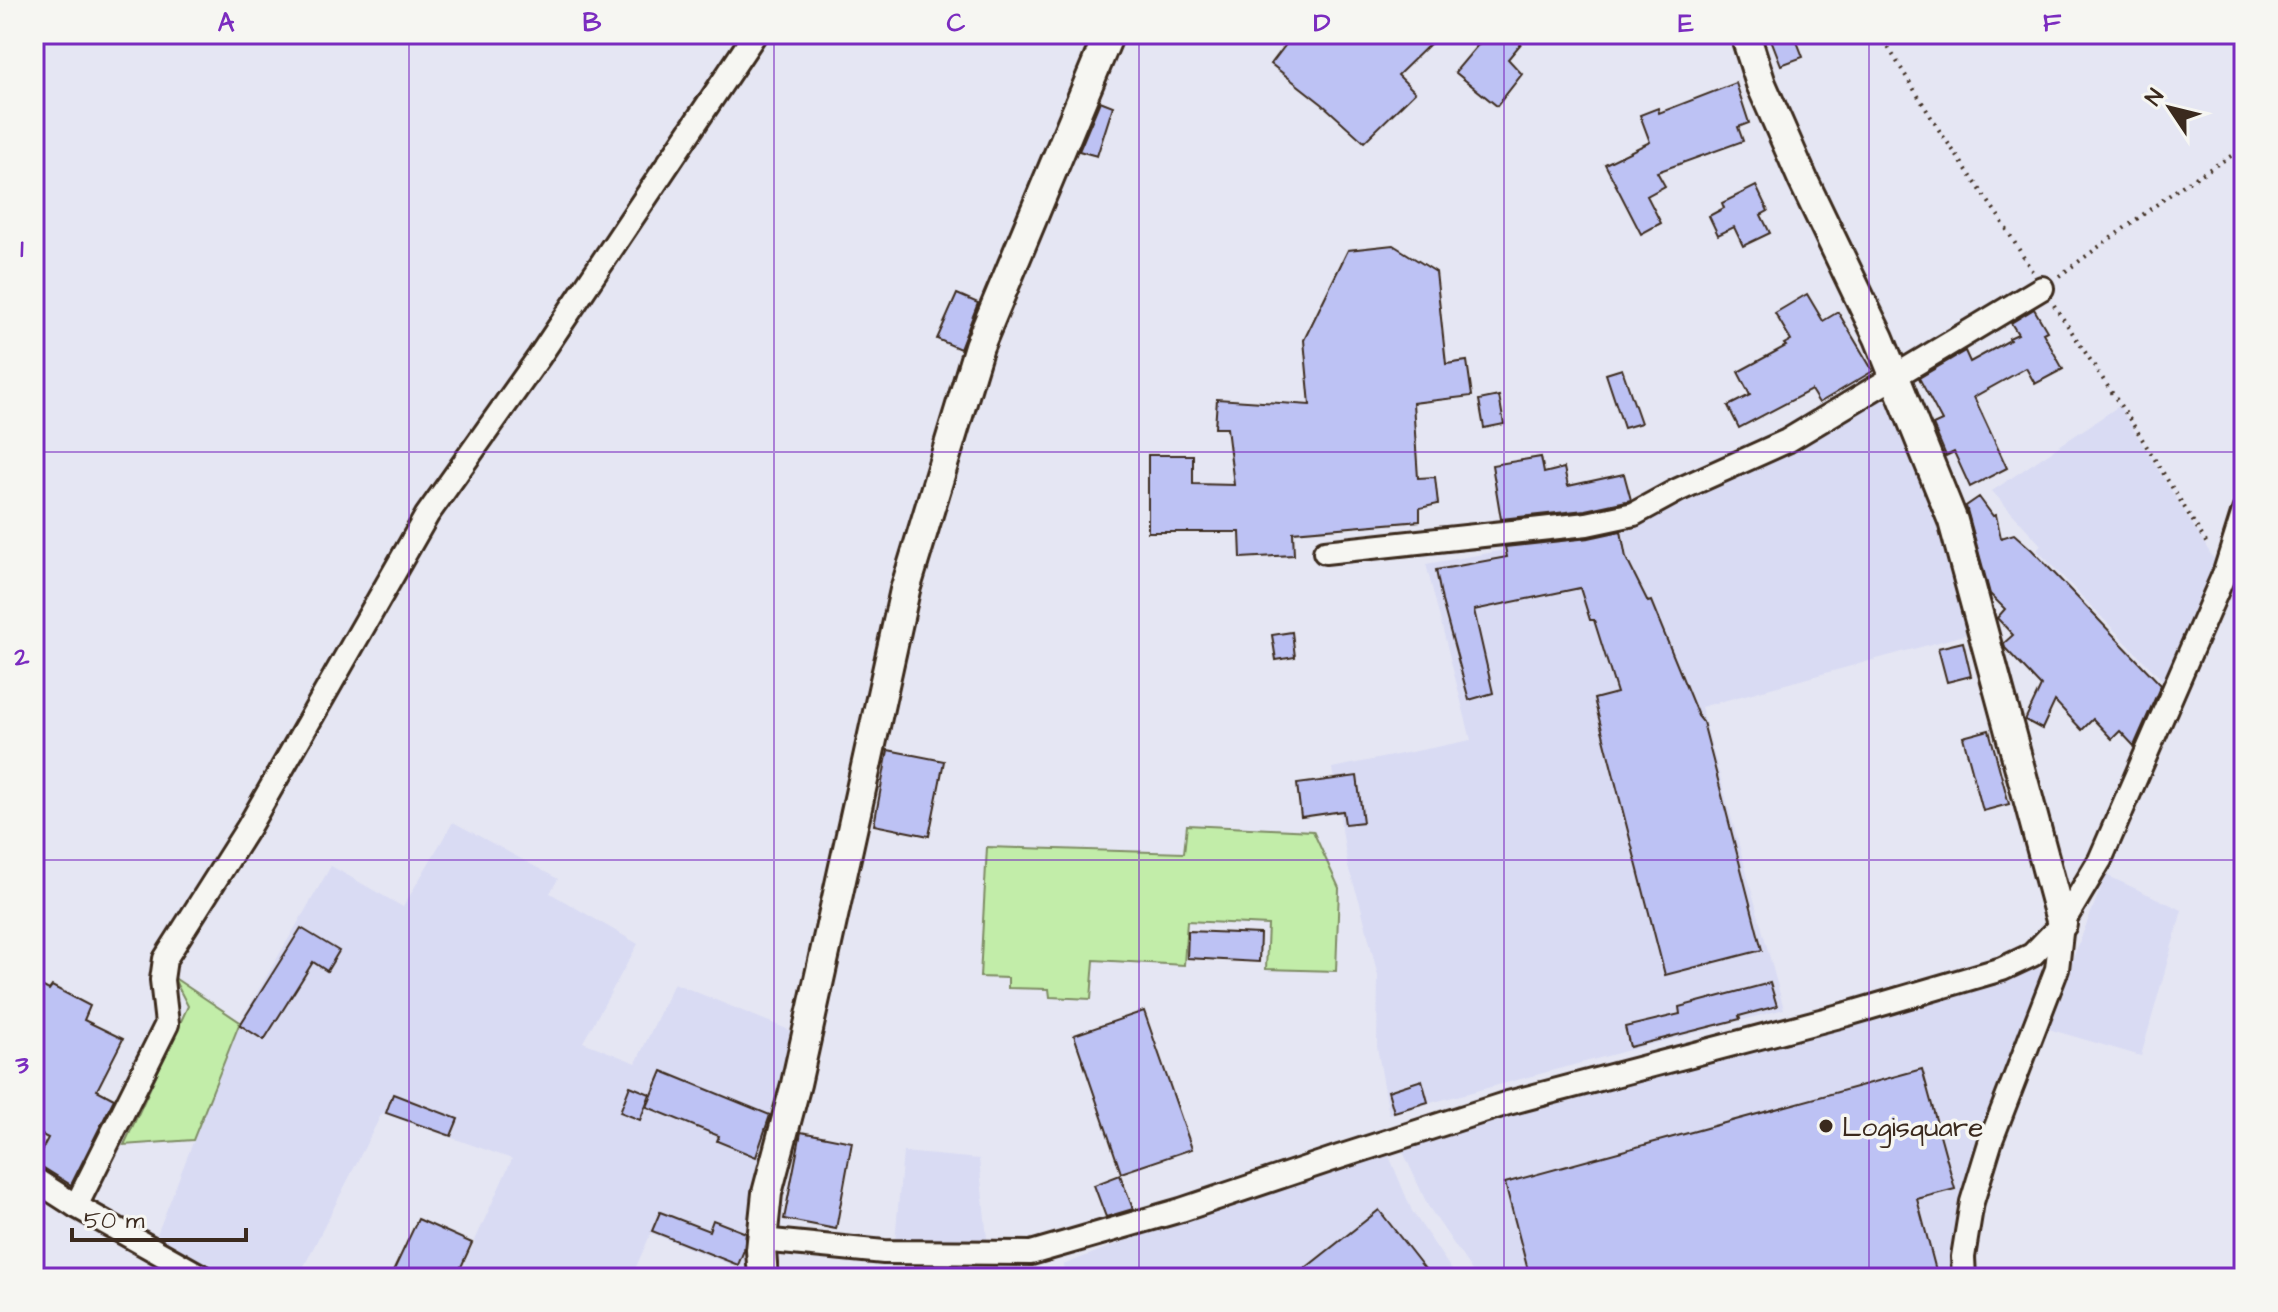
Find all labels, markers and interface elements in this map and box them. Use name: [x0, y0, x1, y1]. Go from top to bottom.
text: A: [218, 5, 235, 41]
text: B: [583, 5, 602, 41]
text: C: [947, 5, 966, 41]
text: D: [1314, 5, 1331, 41]
text: E: [1678, 5, 1694, 41]
text: F: [2043, 5, 2062, 41]
north arrow: [2130, 68, 2210, 148]
text: N: [2138, 83, 2172, 112]
text: 1: [20, 231, 24, 267]
text: 2: [14, 639, 30, 675]
text: 3: [14, 1047, 29, 1083]
place label: Logisquare: [1842, 1108, 1983, 1148]
marker: Logisquare: [1817, 1117, 1835, 1135]
scale bar: [72, 1192, 246, 1242]
text: 50 m: [84, 1204, 145, 1238]

